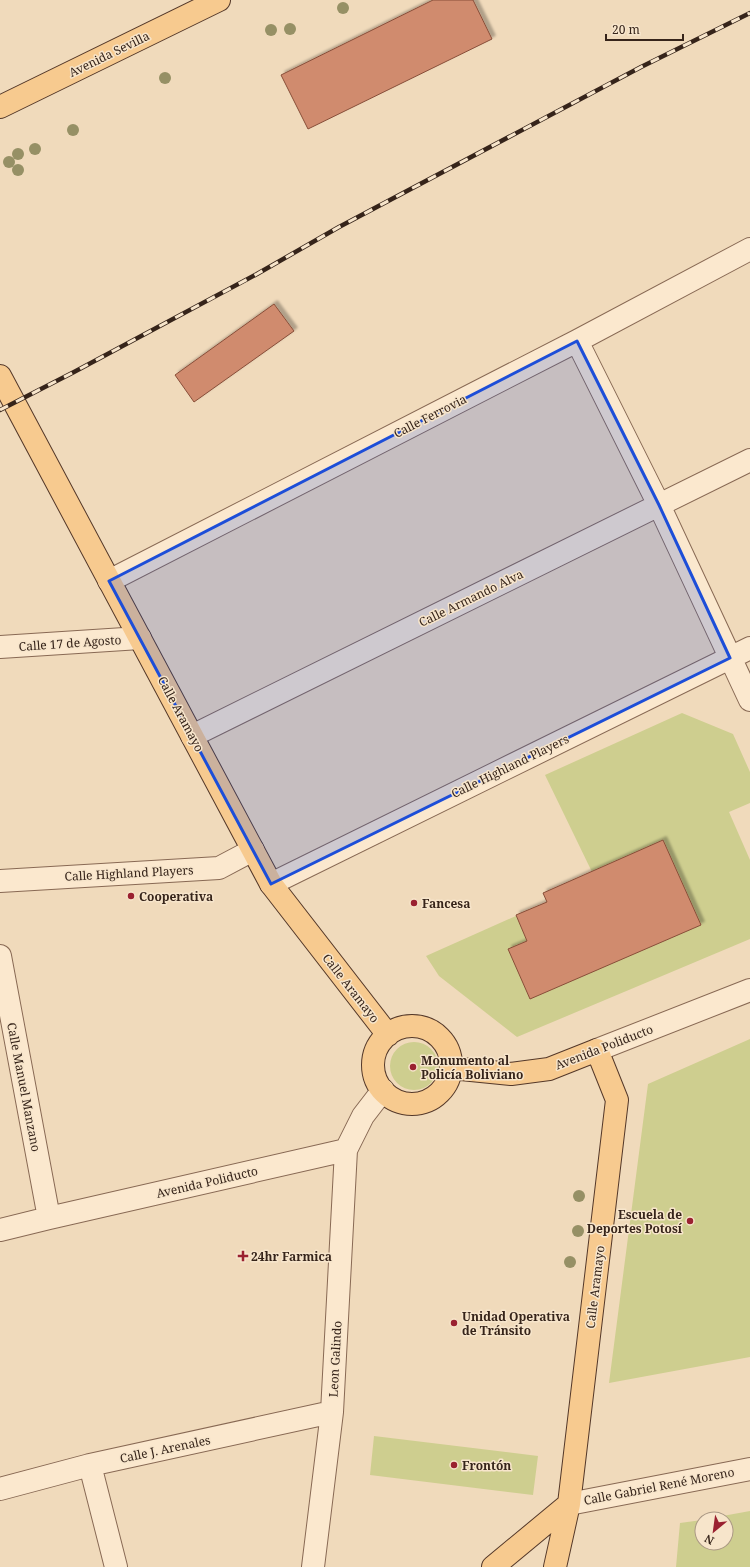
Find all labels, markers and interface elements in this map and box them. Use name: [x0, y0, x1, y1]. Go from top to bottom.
scale bar: [606, 16, 683, 42]
text: 20 m: [612, 21, 640, 38]
street label: Avenida Sevilla: [66, 27, 152, 81]
street label: Calle Ferrovia: [391, 390, 470, 442]
street label: Calle Armando Alva: [416, 565, 526, 631]
street label: Calle 17 de Agosto: [18, 631, 122, 655]
street label: Calle Aramayo: [154, 673, 208, 755]
street label: Calle Highland Players: [448, 730, 572, 802]
street label: Calle Highland Players: [64, 861, 194, 885]
place label: Cooperativa: [139, 888, 213, 905]
marker: Cooperativa: [126, 891, 136, 901]
place label: Fancesa: [422, 895, 470, 912]
marker: Fancesa: [409, 898, 419, 908]
street label: Calle Aramayo: [319, 950, 383, 1026]
street label: Avenida Poliducto: [553, 1020, 656, 1074]
street label: Calle Manuel Manzano: [3, 1021, 45, 1153]
place label: Monumento al Policía Boliviano: [421, 1052, 523, 1083]
marker: Monumento al Policía Boliviano: [408, 1062, 418, 1072]
street label: Avenida Poliducto: [155, 1162, 260, 1202]
place label: Escuela de Deportes Potosí: [587, 1206, 683, 1237]
marker: Escuela de Deportes Potosí: [685, 1216, 695, 1226]
street label: Calle Aramayo: [581, 1245, 609, 1329]
place label: 24hr Farmica: [251, 1248, 332, 1265]
marker: 24hr Farmica: [238, 1251, 248, 1261]
place label: Unidad Operativa de Tránsito: [462, 1308, 570, 1339]
marker: Unidad Operativa de Tránsito: [449, 1318, 459, 1328]
street label: Leon Galindo: [325, 1320, 345, 1398]
street label: Calle J. Arenales: [118, 1431, 212, 1467]
place label: Frontón: [462, 1457, 511, 1474]
marker: Frontón: [449, 1460, 459, 1470]
street label: Calle Gabriel René Moreno: [582, 1463, 736, 1509]
north arrow: [694, 1511, 734, 1551]
text: N: [701, 1531, 716, 1549]

